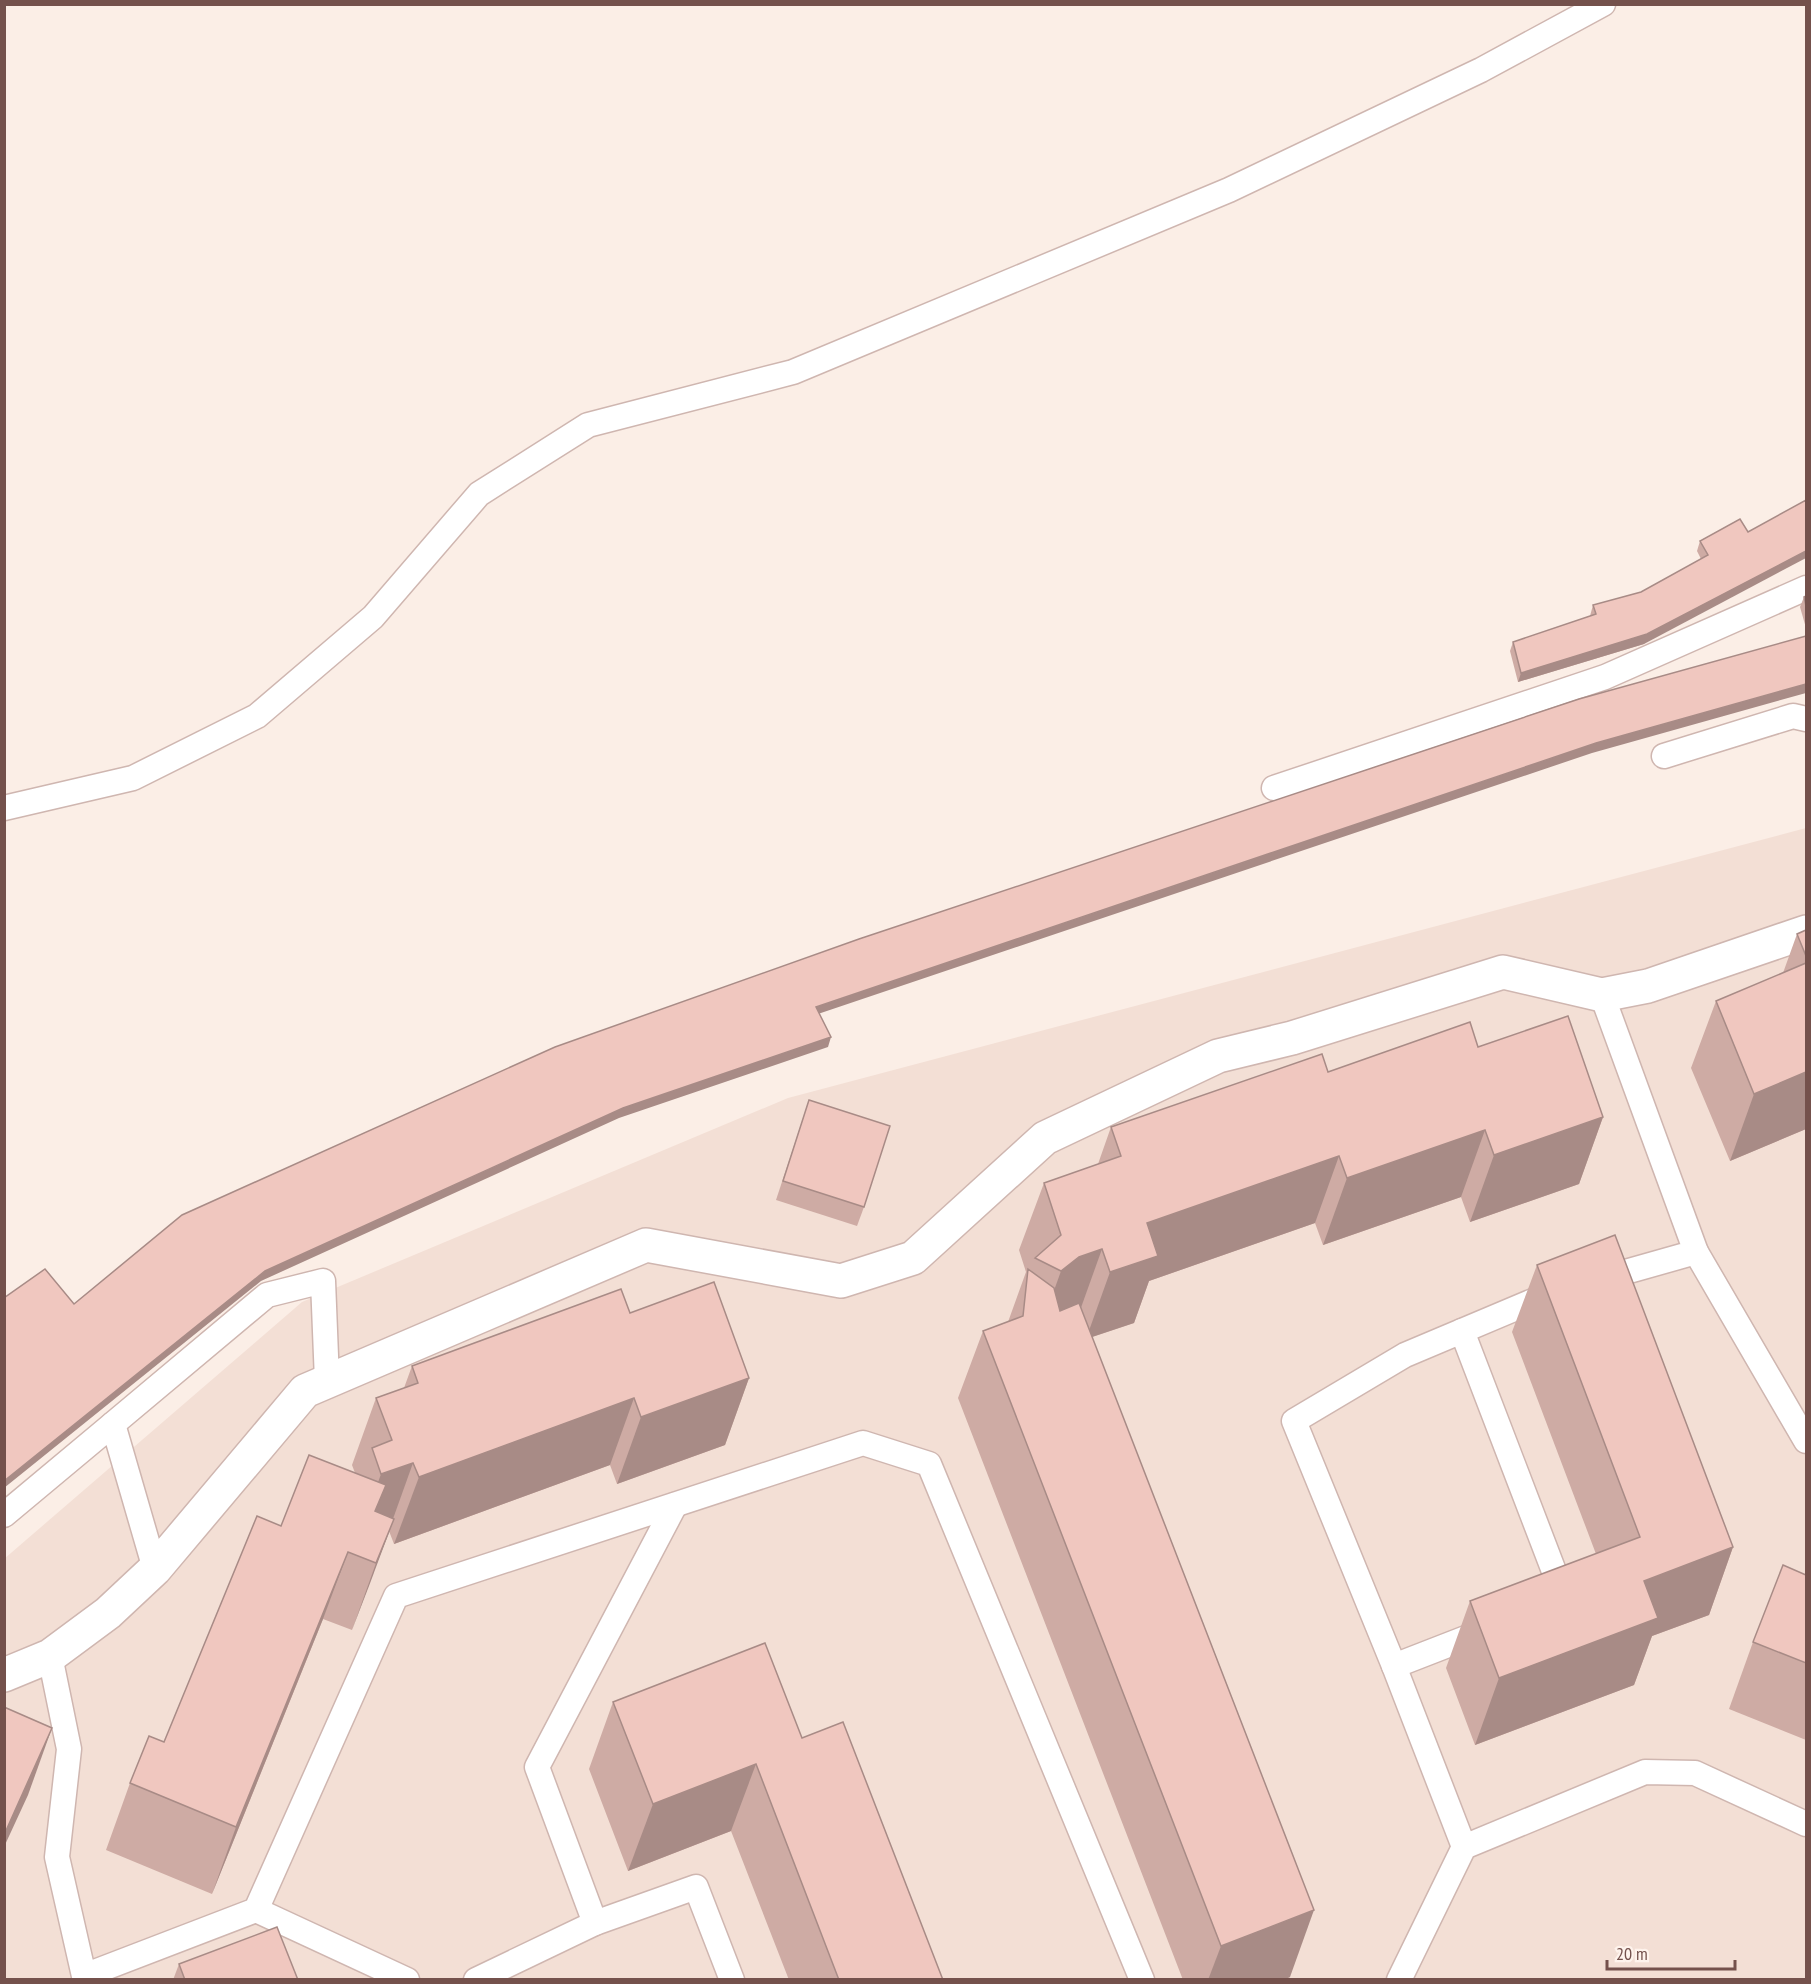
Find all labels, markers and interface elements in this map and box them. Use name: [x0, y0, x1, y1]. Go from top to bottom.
scale bar: [1607, 1933, 1734, 1971]
text: 20 m: [1616, 1942, 1648, 1965]

